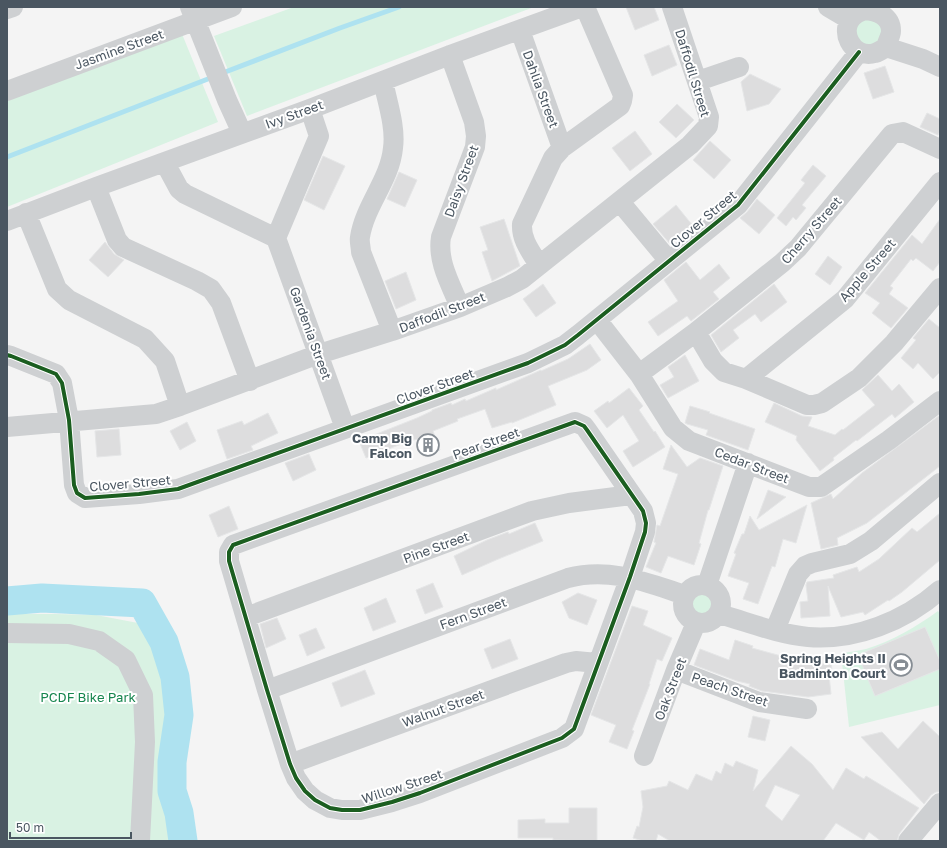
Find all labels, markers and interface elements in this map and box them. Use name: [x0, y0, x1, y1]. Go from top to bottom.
street label: Jasmine Street: [72, 25, 166, 73]
street label: Daffodil Street: [672, 27, 714, 119]
street label: Dahlia Street: [520, 48, 562, 130]
street label: Ivy Street: [263, 96, 325, 132]
street label: Daisy Street: [441, 143, 481, 219]
street label: Clover Street: [667, 187, 739, 251]
street label: Cherry Street: [777, 193, 845, 267]
street label: Apple Street: [835, 235, 899, 305]
street label: Gardenia Street: [287, 284, 335, 382]
street label: Daffodil Street: [397, 288, 487, 336]
street label: Clover Street: [394, 364, 476, 408]
street label: Pear Street: [450, 423, 522, 463]
place label: Camp Big Falcon: [352, 430, 412, 461]
building icon: Camp Big Falcon: [415, 432, 441, 458]
street label: Cedar Street: [712, 443, 792, 487]
street label: Clover Street: [89, 471, 171, 495]
street label: Pine Street: [401, 528, 471, 566]
street label: Fern Street: [437, 594, 509, 632]
place label: Spring Heights II Badminton Court: [779, 650, 886, 681]
sports icon: Spring Heights II Badminton Court: [888, 652, 914, 678]
street label: Oak Street: [651, 655, 689, 723]
street label: Peach Street: [690, 668, 770, 710]
street label: Walnut Street: [400, 686, 486, 730]
park label: PCDF Bike Park: [40, 689, 136, 705]
street label: Willow Street: [360, 765, 444, 807]
scale bar: [10, 814, 131, 840]
text: 50 m: [16, 820, 44, 835]

